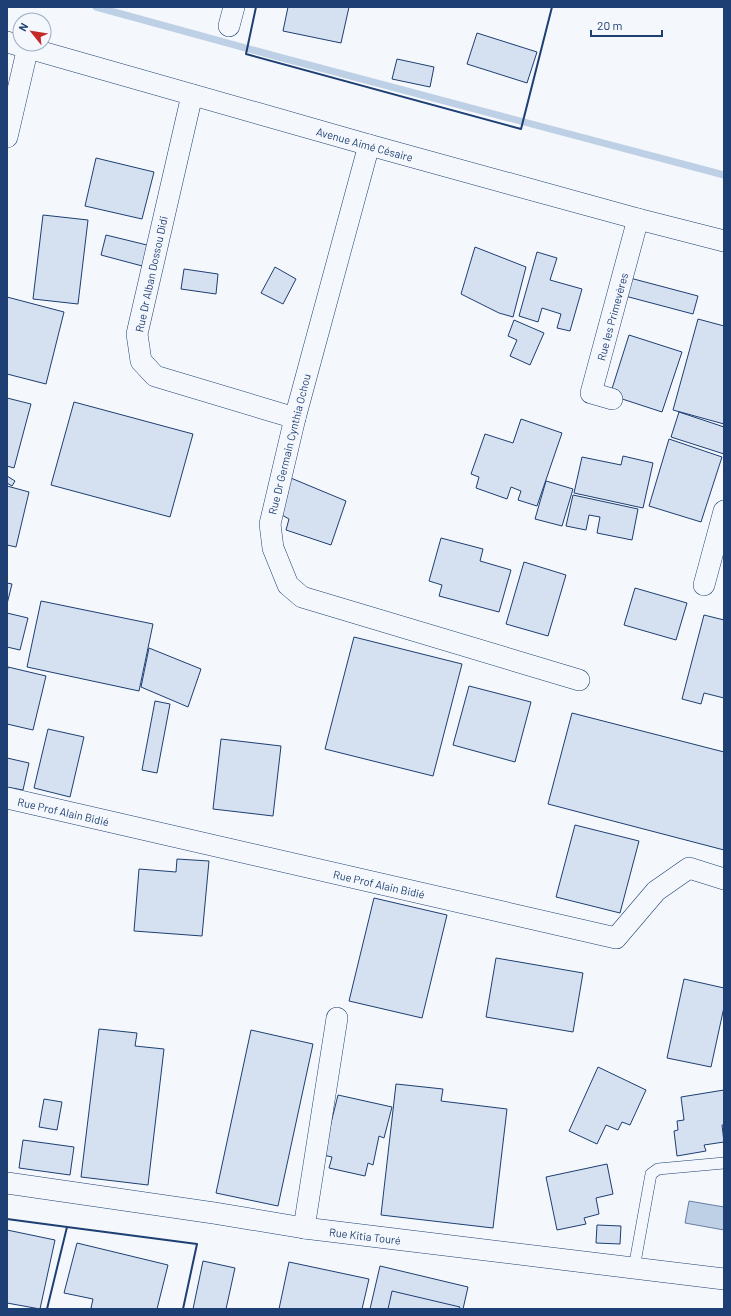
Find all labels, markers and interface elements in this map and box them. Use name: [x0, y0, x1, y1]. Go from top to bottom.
north arrow: [12, 12, 52, 52]
scale bar: [591, 12, 662, 38]
text: 20 m: [597, 18, 623, 32]
text: N: [15, 20, 30, 33]
street label: Avenue Aimé Césaire: [315, 124, 415, 163]
street label: Rue Dr Alban Dossou Didi: [132, 215, 170, 333]
street label: Rue les Primevères: [594, 271, 630, 362]
street label: Rue Dr Germain Cynthia Ochou: [265, 372, 313, 516]
street label: Rue Prof Alain Bidié: [17, 794, 111, 828]
street label: Rue Prof Alain Bidié: [332, 867, 426, 900]
street label: Rue Kitia Touré: [329, 1225, 402, 1246]

